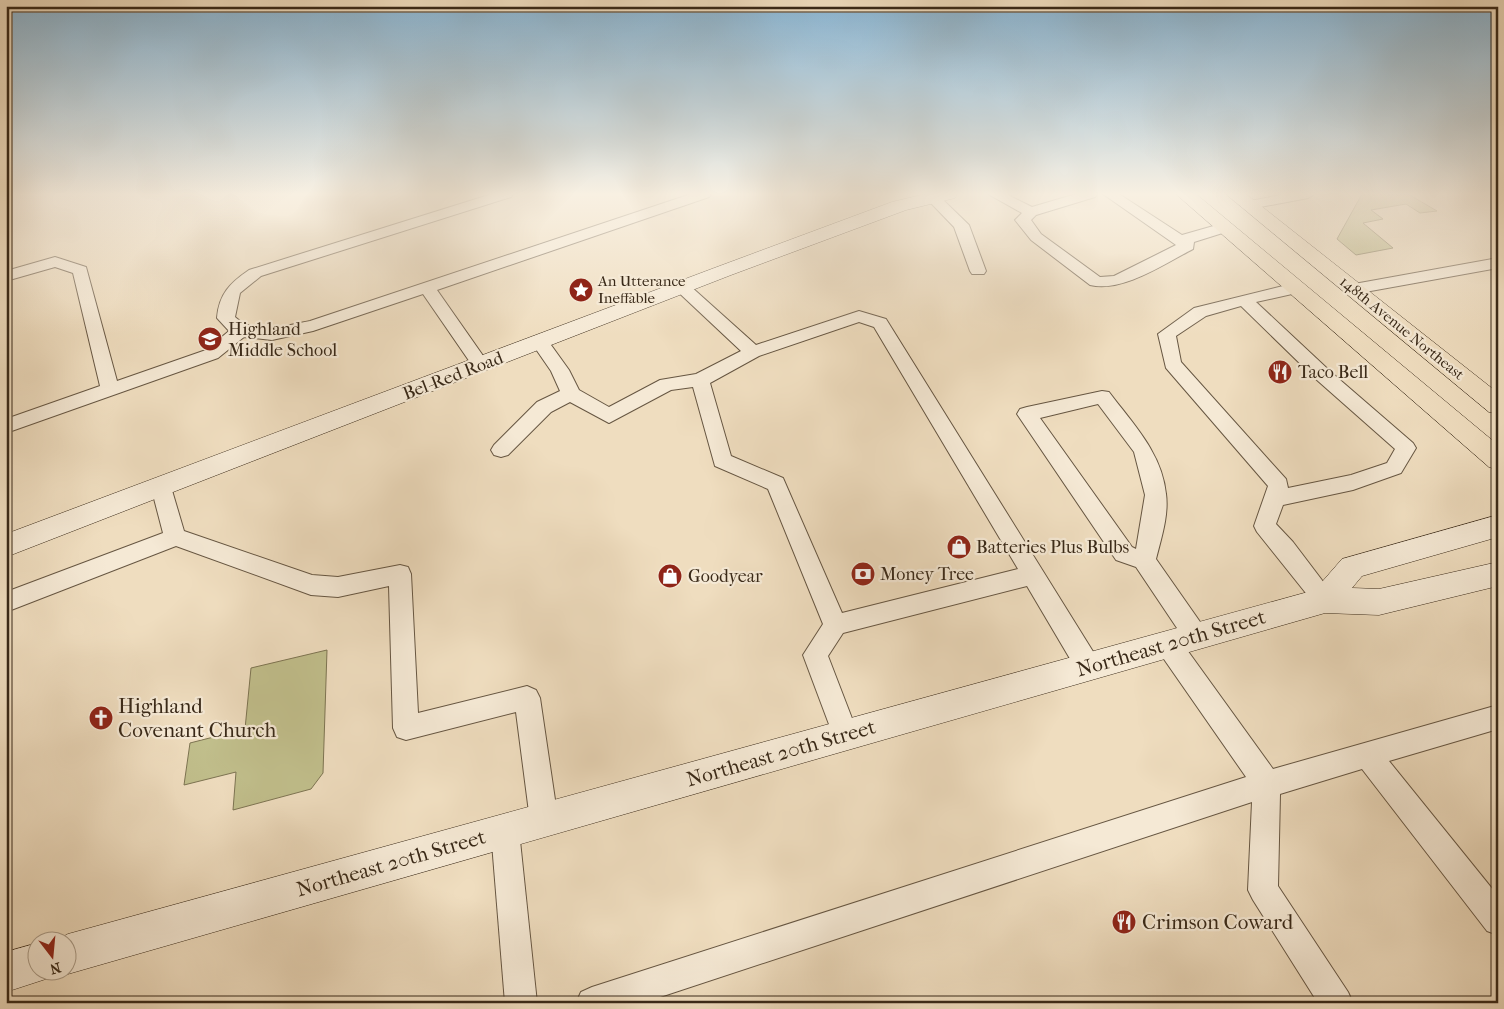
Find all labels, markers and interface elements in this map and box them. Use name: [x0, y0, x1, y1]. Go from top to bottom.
place label: An Utterance Ineffable: [597, 272, 686, 307]
street label: 148th Avenue Northeast: [1336, 272, 1468, 384]
place icon: An Utterance Ineffable: [568, 277, 594, 303]
place label: Highland Middle School: [228, 319, 337, 361]
school or university icon: Highland Middle School: [197, 326, 223, 352]
street label: Bel-Red Road: [400, 347, 506, 405]
restaurant icon: Taco Bell: [1267, 359, 1293, 385]
place label: Taco Bell: [1298, 362, 1368, 383]
shop icon: Batteries Plus Bulbs: [946, 534, 972, 560]
place label: Batteries Plus Bulbs: [976, 537, 1130, 558]
bank icon: Money Tree: [850, 561, 876, 587]
shop icon: Goodyear: [657, 563, 683, 589]
place label: Money Tree: [880, 564, 974, 585]
place label: Goodyear: [688, 566, 763, 587]
street label: Northeast 20th Street: [1074, 604, 1269, 682]
place label: Highland Covenant Church: [118, 694, 276, 742]
church icon: Highland Covenant Church: [88, 705, 114, 731]
street label: Northeast 20th Street: [684, 714, 879, 792]
street label: Northeast 20th Street: [294, 824, 489, 902]
restaurant icon: Crimson Coward: [1111, 909, 1137, 935]
place label: Crimson Coward: [1142, 910, 1294, 934]
north arrow: [28, 932, 78, 982]
text: N: [48, 958, 63, 978]

